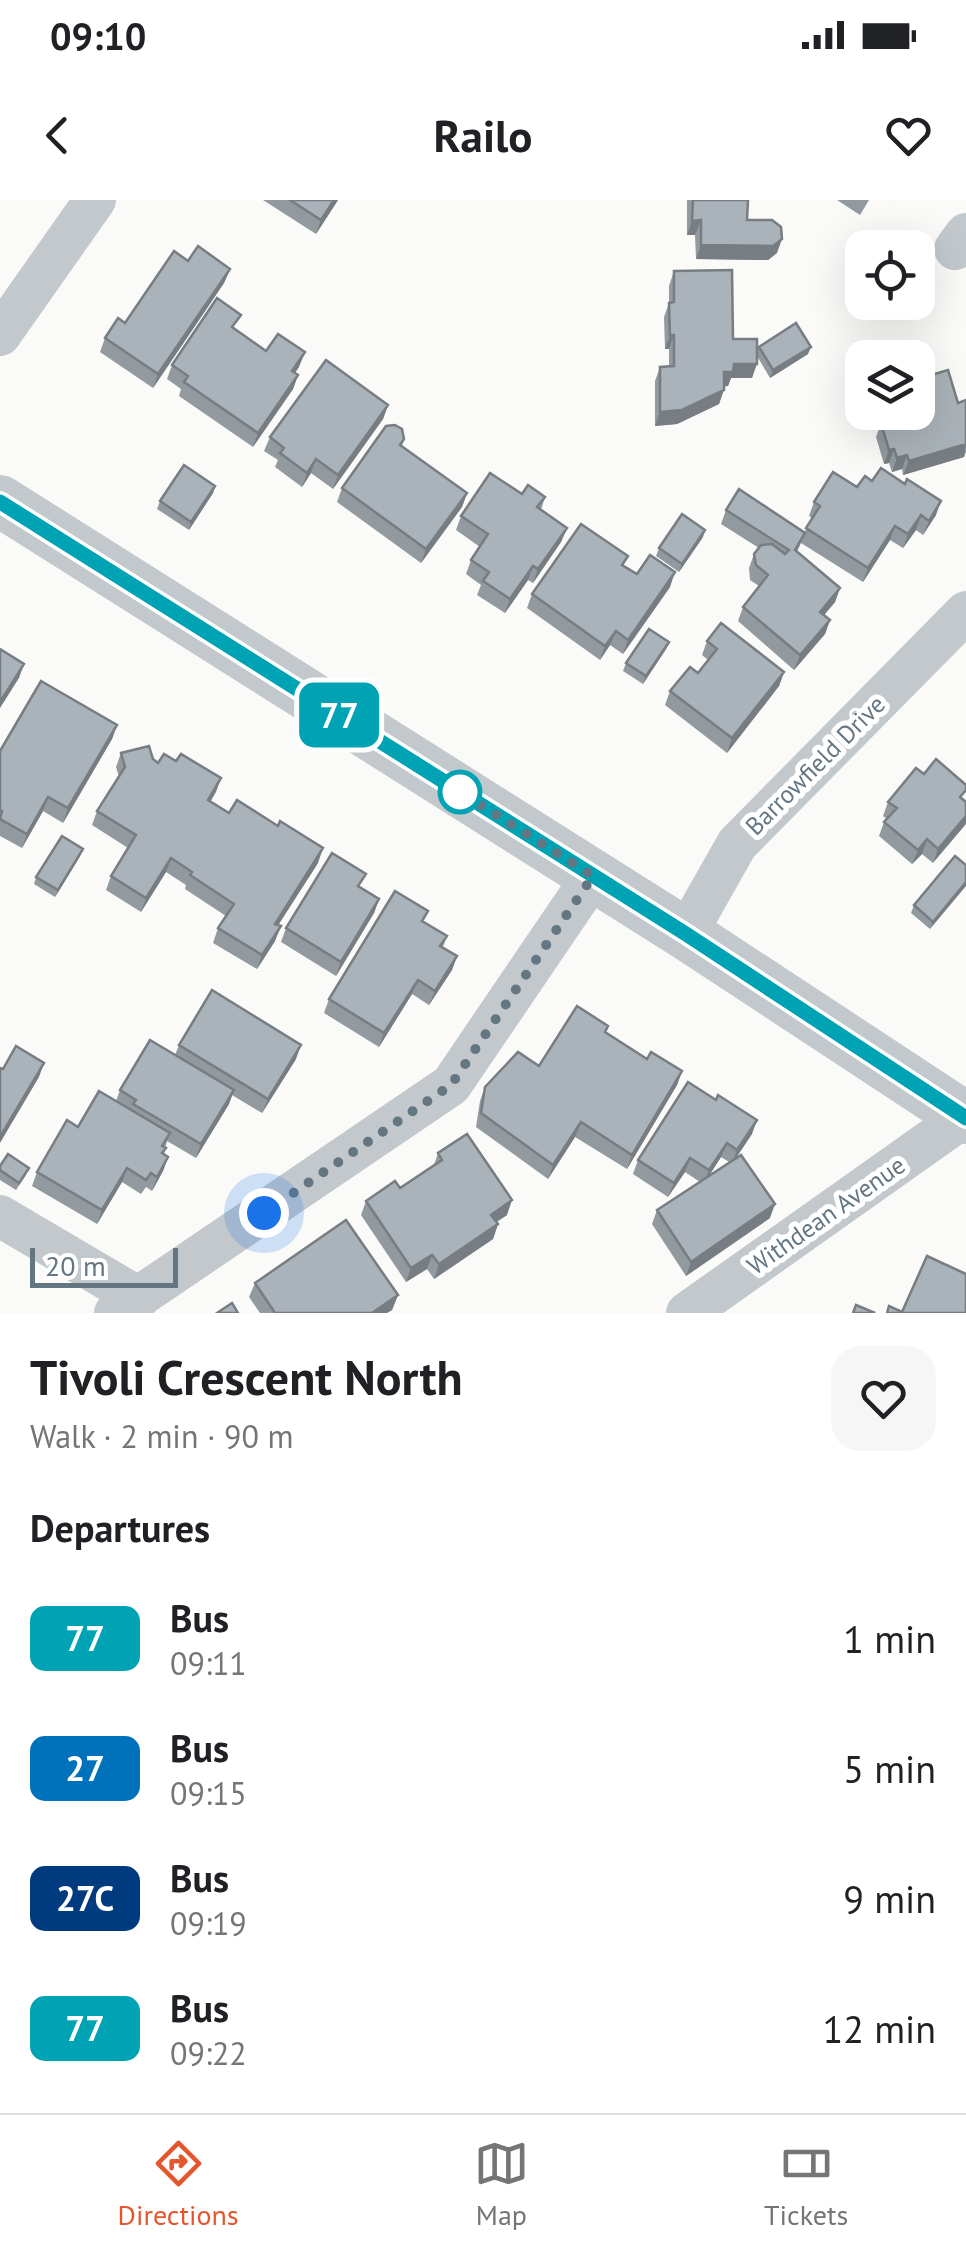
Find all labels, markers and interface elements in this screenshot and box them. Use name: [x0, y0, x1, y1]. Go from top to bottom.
text: 09:10: [50, 11, 146, 60]
text: Railo: [434, 106, 532, 164]
icon: back: [30, 108, 85, 163]
icon: heart: [881, 108, 936, 163]
map controls: [845, 230, 935, 430]
button: locate: [845, 230, 935, 320]
button: layers: [845, 340, 935, 430]
line badge: 77: [294, 682, 384, 748]
street label: Barrowfield Drive: [738, 688, 892, 842]
text: 77: [319, 692, 359, 738]
unlabelled marker: [439, 771, 481, 813]
street label: Withdean Avenue: [741, 1149, 911, 1281]
your location: [239, 1188, 289, 1238]
scale bar: [30, 1243, 178, 1288]
text: 20 m: [45, 1247, 106, 1284]
text: Tivoli Crescent North: [30, 1346, 463, 1408]
button: heart: [831, 1346, 936, 1451]
text: Walk · 2 min · 90 m: [30, 1415, 294, 1457]
text: Departures: [30, 1503, 210, 1552]
text: Bus: [170, 1593, 229, 1642]
text: 1 min: [843, 1614, 936, 1663]
text: 77: [65, 1615, 105, 1661]
text: 09:11: [170, 1642, 247, 1684]
text: Bus: [170, 1723, 229, 1772]
text: 5 min: [843, 1744, 936, 1793]
text: 27: [65, 1745, 105, 1791]
text: 09:15: [170, 1772, 247, 1814]
text: Bus: [170, 1853, 229, 1902]
text: 9 min: [843, 1874, 936, 1923]
text: 27C: [56, 1875, 114, 1921]
text: 09:19: [170, 1902, 247, 1944]
text: Bus: [170, 1983, 229, 2032]
text: 12 min: [823, 2004, 936, 2053]
text: 77: [65, 2005, 105, 2051]
text: 09:22: [170, 2032, 247, 2074]
tab: Directions: [118, 2136, 239, 2233]
tab: Map: [474, 2136, 529, 2233]
tab: Tickets: [764, 2136, 848, 2233]

